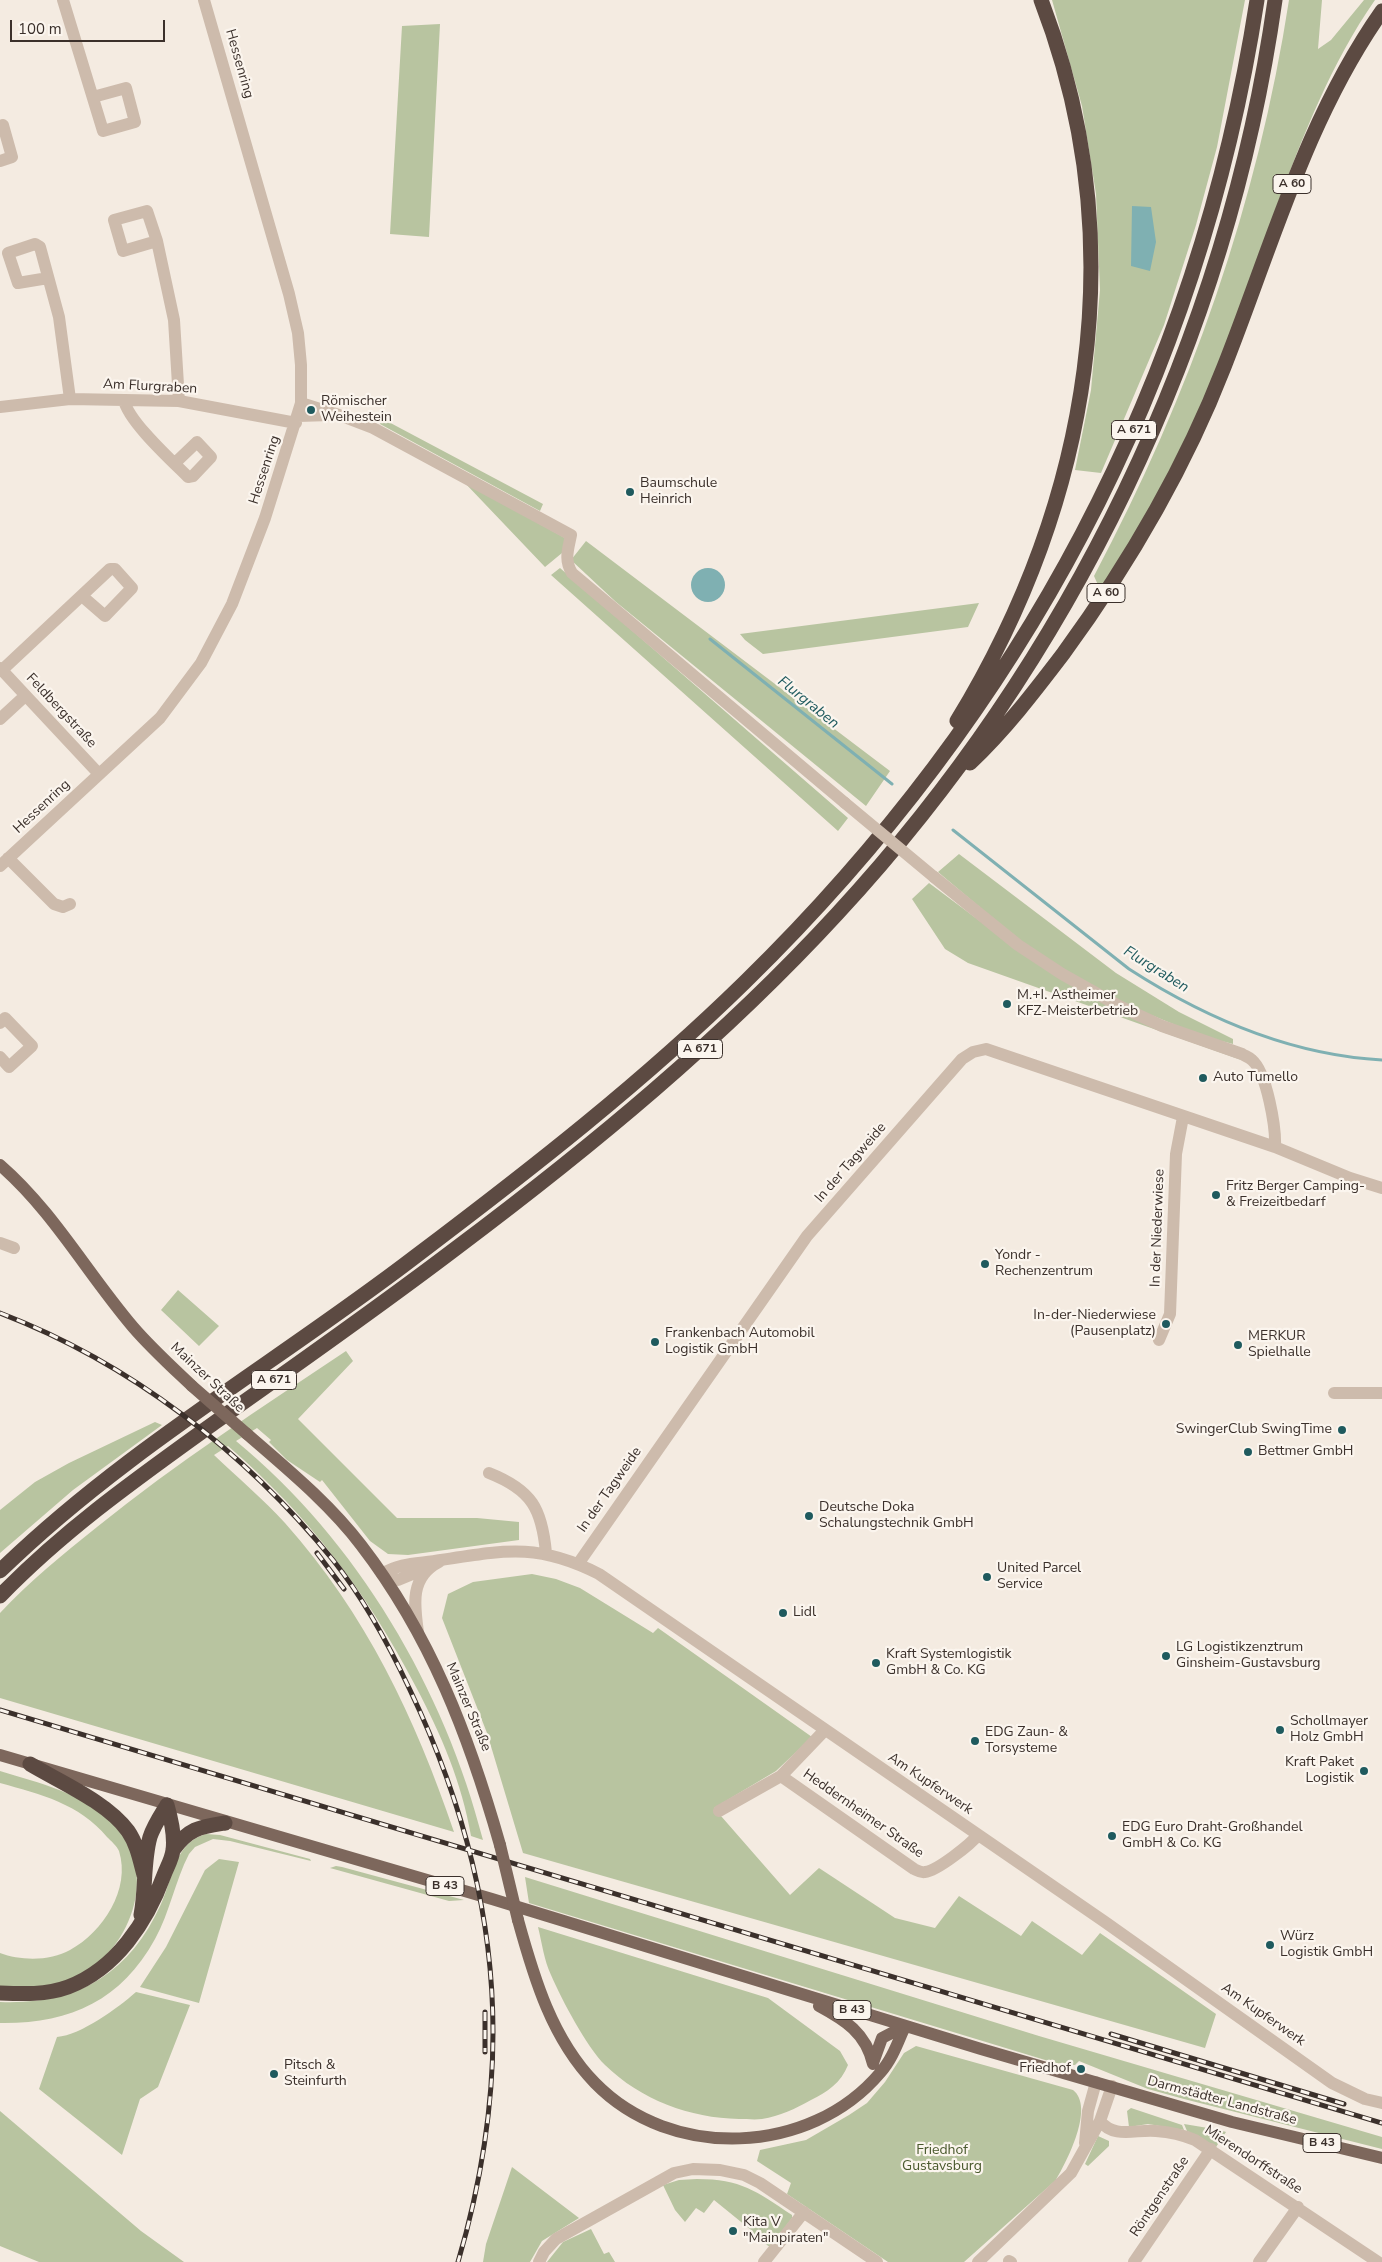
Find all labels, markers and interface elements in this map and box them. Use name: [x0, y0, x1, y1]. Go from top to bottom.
scale bar: [12, 10, 168, 42]
text: 100 m: [18, 19, 62, 39]
street label: Hessenring: [221, 27, 257, 101]
road number: A 60: [1273, 174, 1311, 193]
street label: Am Flurgraben: [102, 376, 198, 398]
place label: Römischer Weihestein: [321, 394, 392, 427]
marker: Römischer Weihestein: [305, 404, 317, 416]
road number: A 671: [1112, 420, 1156, 440]
street label: Hessenring: [246, 433, 284, 507]
place label: Baumschule Heinrich: [640, 476, 717, 508]
marker: Baumschule Heinrich: [624, 486, 636, 498]
road number: A 60: [1087, 584, 1125, 602]
street label: Feldbergstraße: [22, 670, 100, 752]
water label: Flurgraben: [774, 673, 842, 733]
street label: Hessenring: [10, 777, 74, 837]
water label: Flurgraben: [1120, 943, 1192, 997]
place label: M.+I. Astheimer KFZ-Meisterbetrieb: [1017, 988, 1138, 1020]
marker: M.+I. Astheimer KFZ-Meisterbetrieb: [1001, 998, 1013, 1010]
road number: A 671: [678, 1040, 722, 1058]
place label: Auto Tumello: [1213, 1070, 1298, 1086]
marker: Auto Tumello: [1197, 1072, 1209, 1084]
street label: In der Tagweide: [812, 1120, 890, 1206]
street label: In der Niederwiese: [1148, 1169, 1168, 1287]
place label: Fritz Berger Camping- & Freizeitbedarf: [1226, 1179, 1365, 1212]
marker: Fritz Berger Camping- & Freizeitbedarf: [1210, 1189, 1222, 1201]
place label: Yondr - Rechenzentrum: [995, 1248, 1093, 1280]
marker: Yondr - Rechenzentrum: [979, 1258, 991, 1270]
place label: In-der-Niederwiese (Pausenplatz): [1033, 1308, 1156, 1340]
marker: In-der-Niederwiese (Pausenplatz): [1160, 1318, 1172, 1330]
place label: Frankenbach Automobil Logistik GmbH: [665, 1326, 815, 1358]
place label: MERKUR Spielhalle: [1248, 1329, 1311, 1361]
marker: Frankenbach Automobil Logistik GmbH: [649, 1336, 661, 1348]
street label: Mainzer Straße: [167, 1339, 247, 1417]
marker: MERKUR Spielhalle: [1232, 1339, 1244, 1351]
road number: A 671: [252, 1370, 296, 1390]
place label: SwingerClub SwingTime: [1176, 1422, 1332, 1438]
marker: SwingerClub SwingTime: [1336, 1424, 1348, 1436]
street label: In der Tagweide: [574, 1444, 646, 1536]
place label: Bettmer GmbH: [1258, 1444, 1354, 1460]
marker: Bettmer GmbH: [1242, 1446, 1254, 1458]
place label: Deutsche Doka Schalungstechnik GmbH: [819, 1500, 974, 1532]
marker: Deutsche Doka Schalungstechnik GmbH: [803, 1510, 815, 1522]
place label: United Parcel Service: [997, 1561, 1081, 1594]
marker: United Parcel Service: [981, 1571, 993, 1583]
place label: Lidl: [793, 1605, 816, 1621]
marker: Lidl: [777, 1607, 789, 1619]
place label: LG Logistikzenztrum Ginsheim-Gustavsburg: [1176, 1640, 1321, 1672]
place label: Kraft Systemlogistik GmbH & Co. KG: [886, 1647, 1012, 1680]
marker: LG Logistikzenztrum Ginsheim-Gustavsburg: [1160, 1650, 1172, 1662]
marker: Kraft Systemlogistik GmbH & Co. KG: [870, 1657, 882, 1669]
street label: Mainzer Straße: [442, 1660, 494, 1754]
place label: Schollmayer Holz GmbH: [1290, 1714, 1368, 1746]
marker: Schollmayer Holz GmbH: [1274, 1724, 1286, 1736]
place label: EDG Zaun- & Torsysteme: [985, 1725, 1068, 1758]
marker: EDG Zaun- & Torsysteme: [969, 1735, 981, 1747]
street label: Am Kupferwerk: [884, 1749, 976, 1819]
place label: Kraft Paket Logistik: [1285, 1755, 1354, 1788]
marker: Kraft Paket Logistik: [1358, 1765, 1370, 1777]
street label: Heddernheimer Straße: [799, 1766, 927, 1862]
place label: EDG Euro Draht-Großhandel GmbH & Co. KG: [1122, 1820, 1303, 1852]
marker: EDG Euro Draht-Großhandel GmbH & Co. KG: [1106, 1830, 1118, 1842]
road number: B 43: [426, 1876, 464, 1895]
place label: Würz Logistik GmbH: [1280, 1929, 1373, 1961]
marker: Würz Logistik GmbH: [1264, 1939, 1276, 1951]
street label: Am Kupferwerk: [1218, 1980, 1308, 2050]
road number: B 43: [833, 2000, 871, 2020]
place label: Pitsch & Steinfurth: [284, 2058, 347, 2090]
place label: Friedhof: [1019, 2061, 1071, 2077]
marker: Friedhof: [1075, 2063, 1087, 2075]
marker: Pitsch & Steinfurth: [268, 2068, 280, 2080]
street label: Darmstädter Landstraße: [1145, 2073, 1299, 2129]
street label: Mierendorffstraße: [1201, 2122, 1305, 2198]
road number: B 43: [1303, 2134, 1341, 2152]
park label: Friedhof Gustavsburg: [902, 2143, 982, 2176]
street label: Röntgenstraße: [1127, 2154, 1193, 2240]
place label: Kita V "Mainpiraten": [743, 2215, 829, 2248]
marker: Kita V "Mainpiraten": [727, 2225, 739, 2237]

